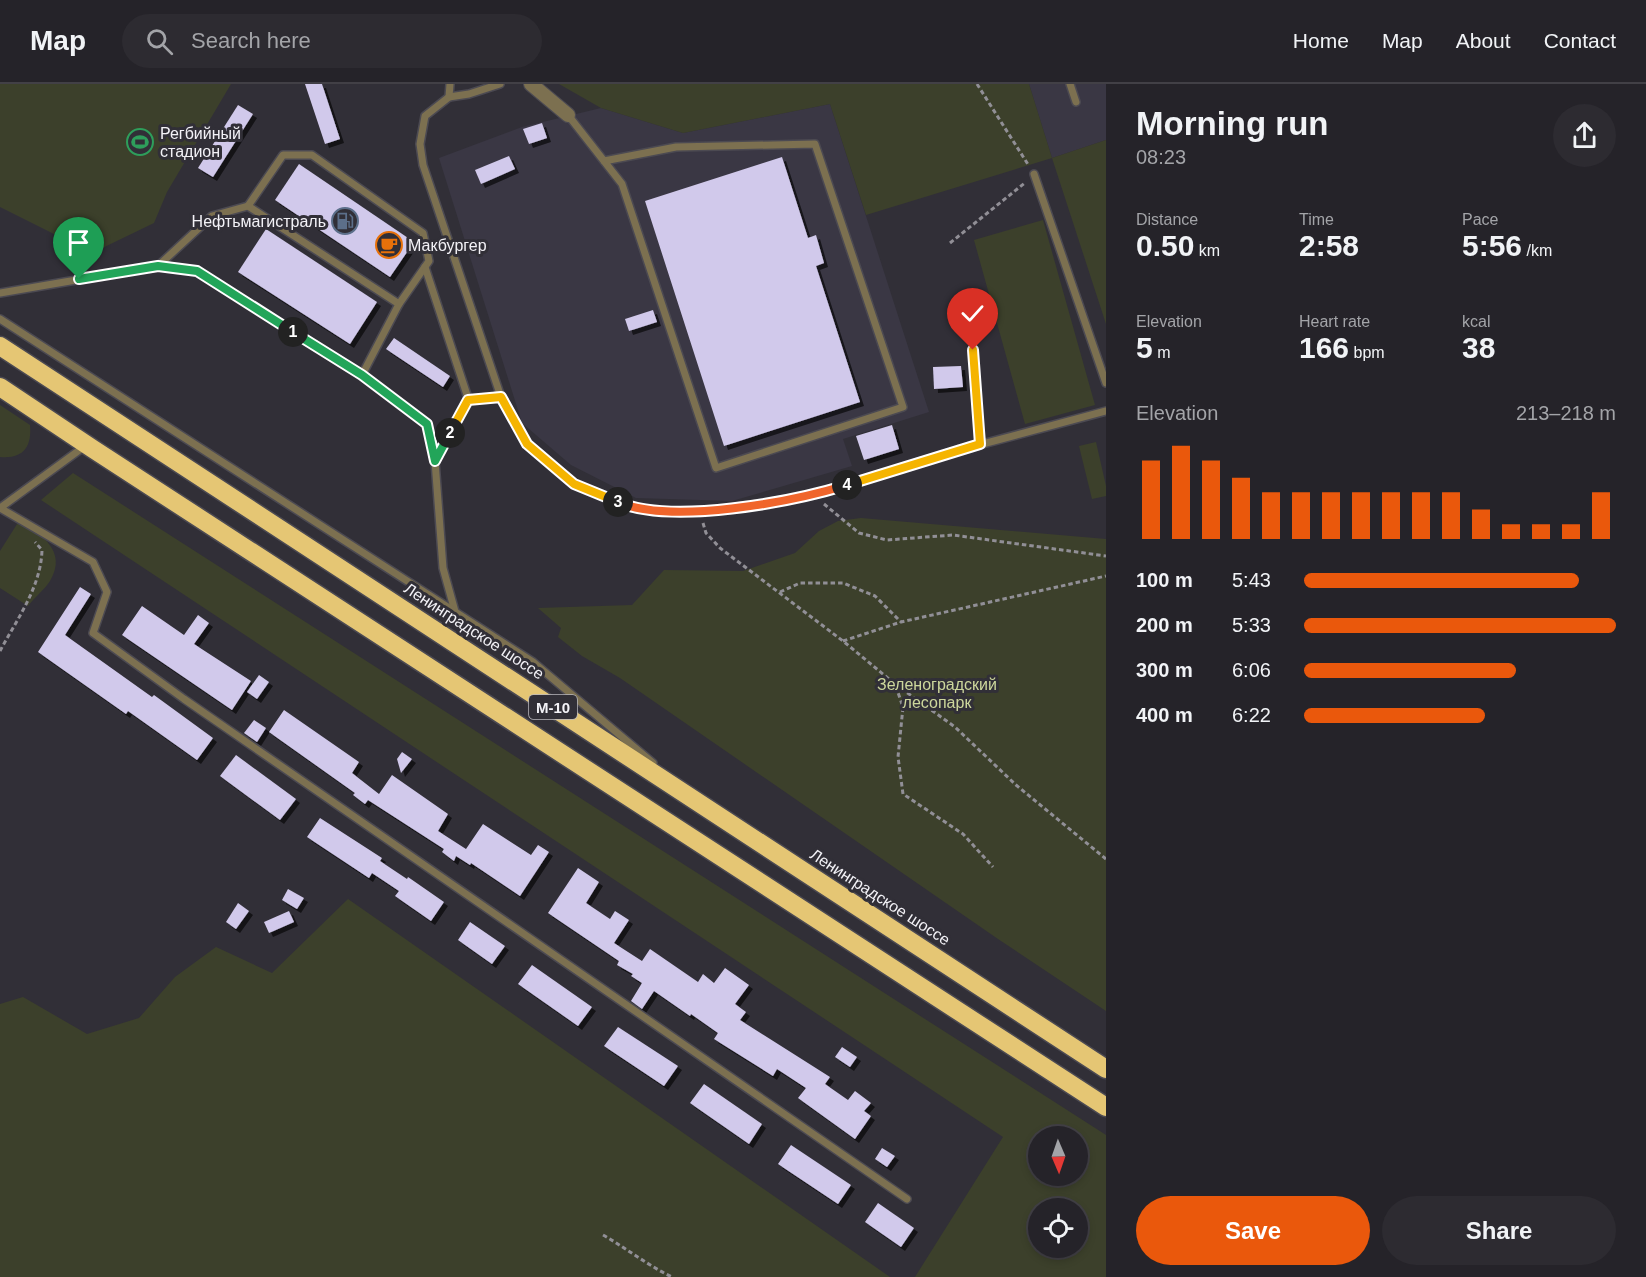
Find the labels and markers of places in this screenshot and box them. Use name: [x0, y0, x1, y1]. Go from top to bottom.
place label: Регбийный стадион: [160, 125, 241, 160]
sports icon: Регбийный стадион: [125, 127, 155, 157]
fuel station icon: Нефтьмагистраль: [330, 206, 360, 236]
place label: Нефтьмагистраль: [192, 213, 326, 230]
pin: [53, 217, 104, 279]
cafe icon: Макбургер: [374, 230, 404, 260]
place label: Макбургер: [408, 237, 487, 254]
pin: [947, 288, 998, 350]
pin: 1: [278, 317, 308, 347]
pin: 2: [435, 418, 465, 448]
pin: 4: [832, 470, 862, 500]
pin: 3: [603, 487, 633, 517]

